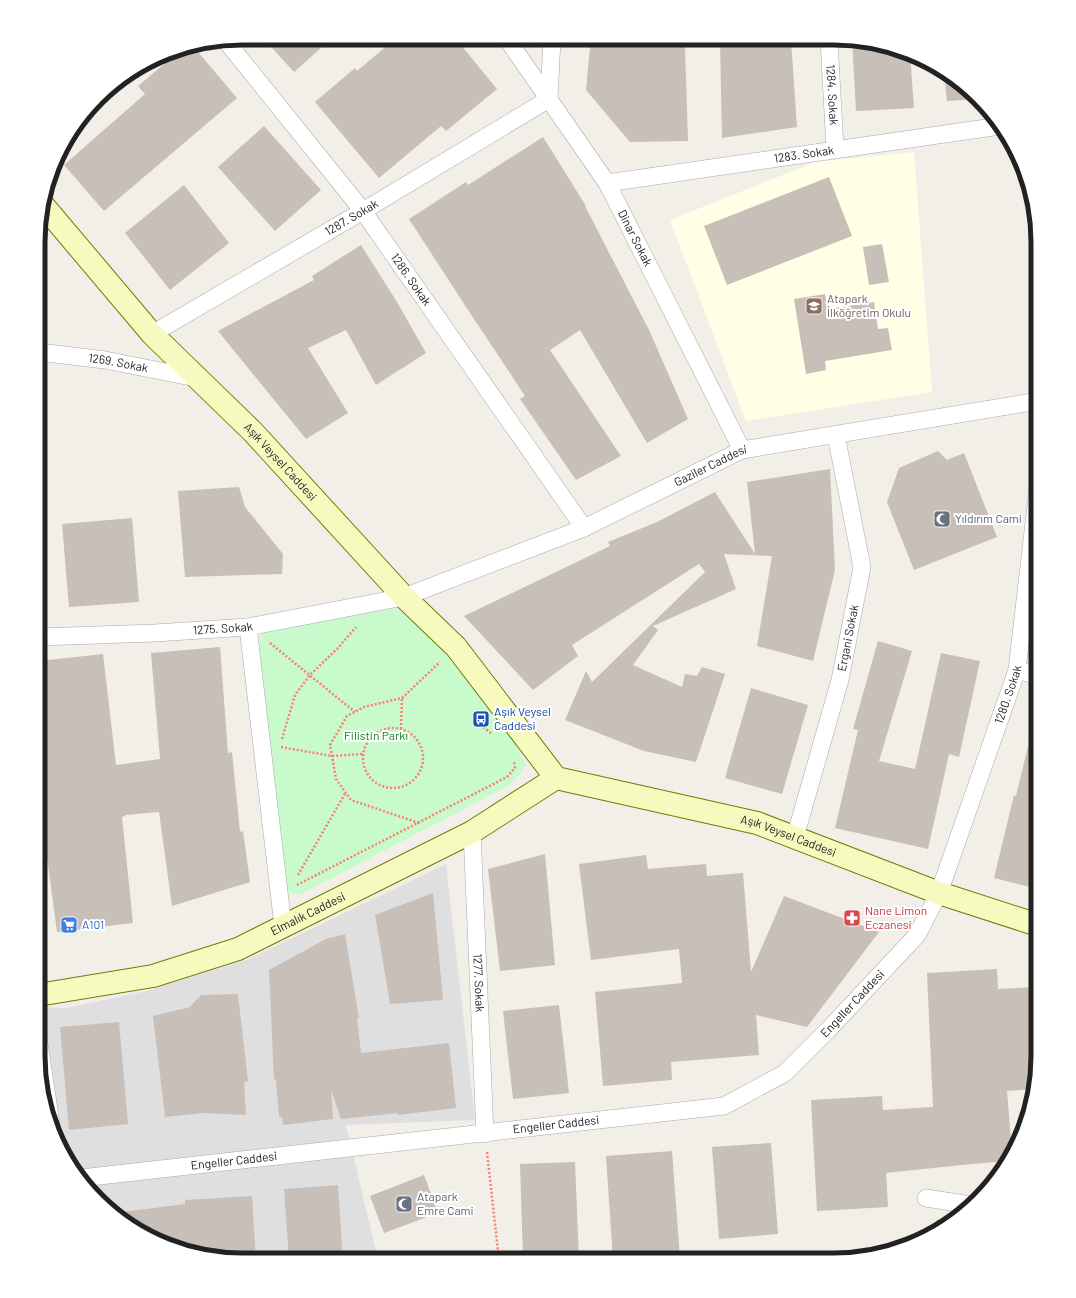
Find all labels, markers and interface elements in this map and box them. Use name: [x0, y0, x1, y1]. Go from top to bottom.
street label: 1284. Sokak: [824, 64, 842, 126]
street label: 1283. Sokak: [773, 142, 835, 165]
street label: 1287. Sokak: [322, 196, 380, 238]
street label: Dinar Sokak: [616, 207, 656, 268]
street label: 1286. Sokak: [389, 250, 435, 308]
place label: Atapark İlköğretim Okulu: [827, 291, 911, 319]
school or university icon: Atapark İlköğretim Okulu: [804, 296, 824, 316]
street label: 1269. Sokak: [88, 350, 149, 374]
street label: Aşık Veysel Caddesi: [242, 419, 320, 503]
street label: Gaziler Caddesi: [671, 441, 748, 488]
mosque icon: Yıldırım Cami: [932, 509, 952, 529]
place label: Yıldırım Cami: [955, 511, 1022, 525]
street label: Ergani Sokak: [834, 603, 861, 672]
street label: 1275. Sokak: [192, 618, 254, 637]
street label: 1280. Sokak: [991, 665, 1023, 725]
place label: Aşık Veysel Caddesi: [494, 704, 551, 732]
bus stop icon: Aşık Veysel Caddesi: [471, 709, 491, 729]
park label: Filistin Parkı: [344, 728, 408, 742]
street label: Aşık Veysel Caddesi: [739, 812, 839, 859]
street label: Elmalık Caddesi: [268, 889, 347, 938]
place label: Nane Limon Eczanesi: [865, 903, 927, 931]
pharmacy icon: Nane Limon Eczanesi: [842, 908, 862, 928]
supermarket icon: A101: [59, 915, 79, 935]
place label: A101: [82, 917, 104, 931]
street label: 1277. Sokak: [471, 953, 488, 1013]
street label: Engeller Caddesi: [817, 967, 887, 1040]
street label: Engeller Caddesi: [512, 1112, 600, 1136]
street label: Engeller Caddesi: [190, 1148, 278, 1172]
place label: Atapark Emre Cami: [417, 1189, 474, 1217]
mosque icon: Atapark Emre Cami: [394, 1194, 414, 1214]

